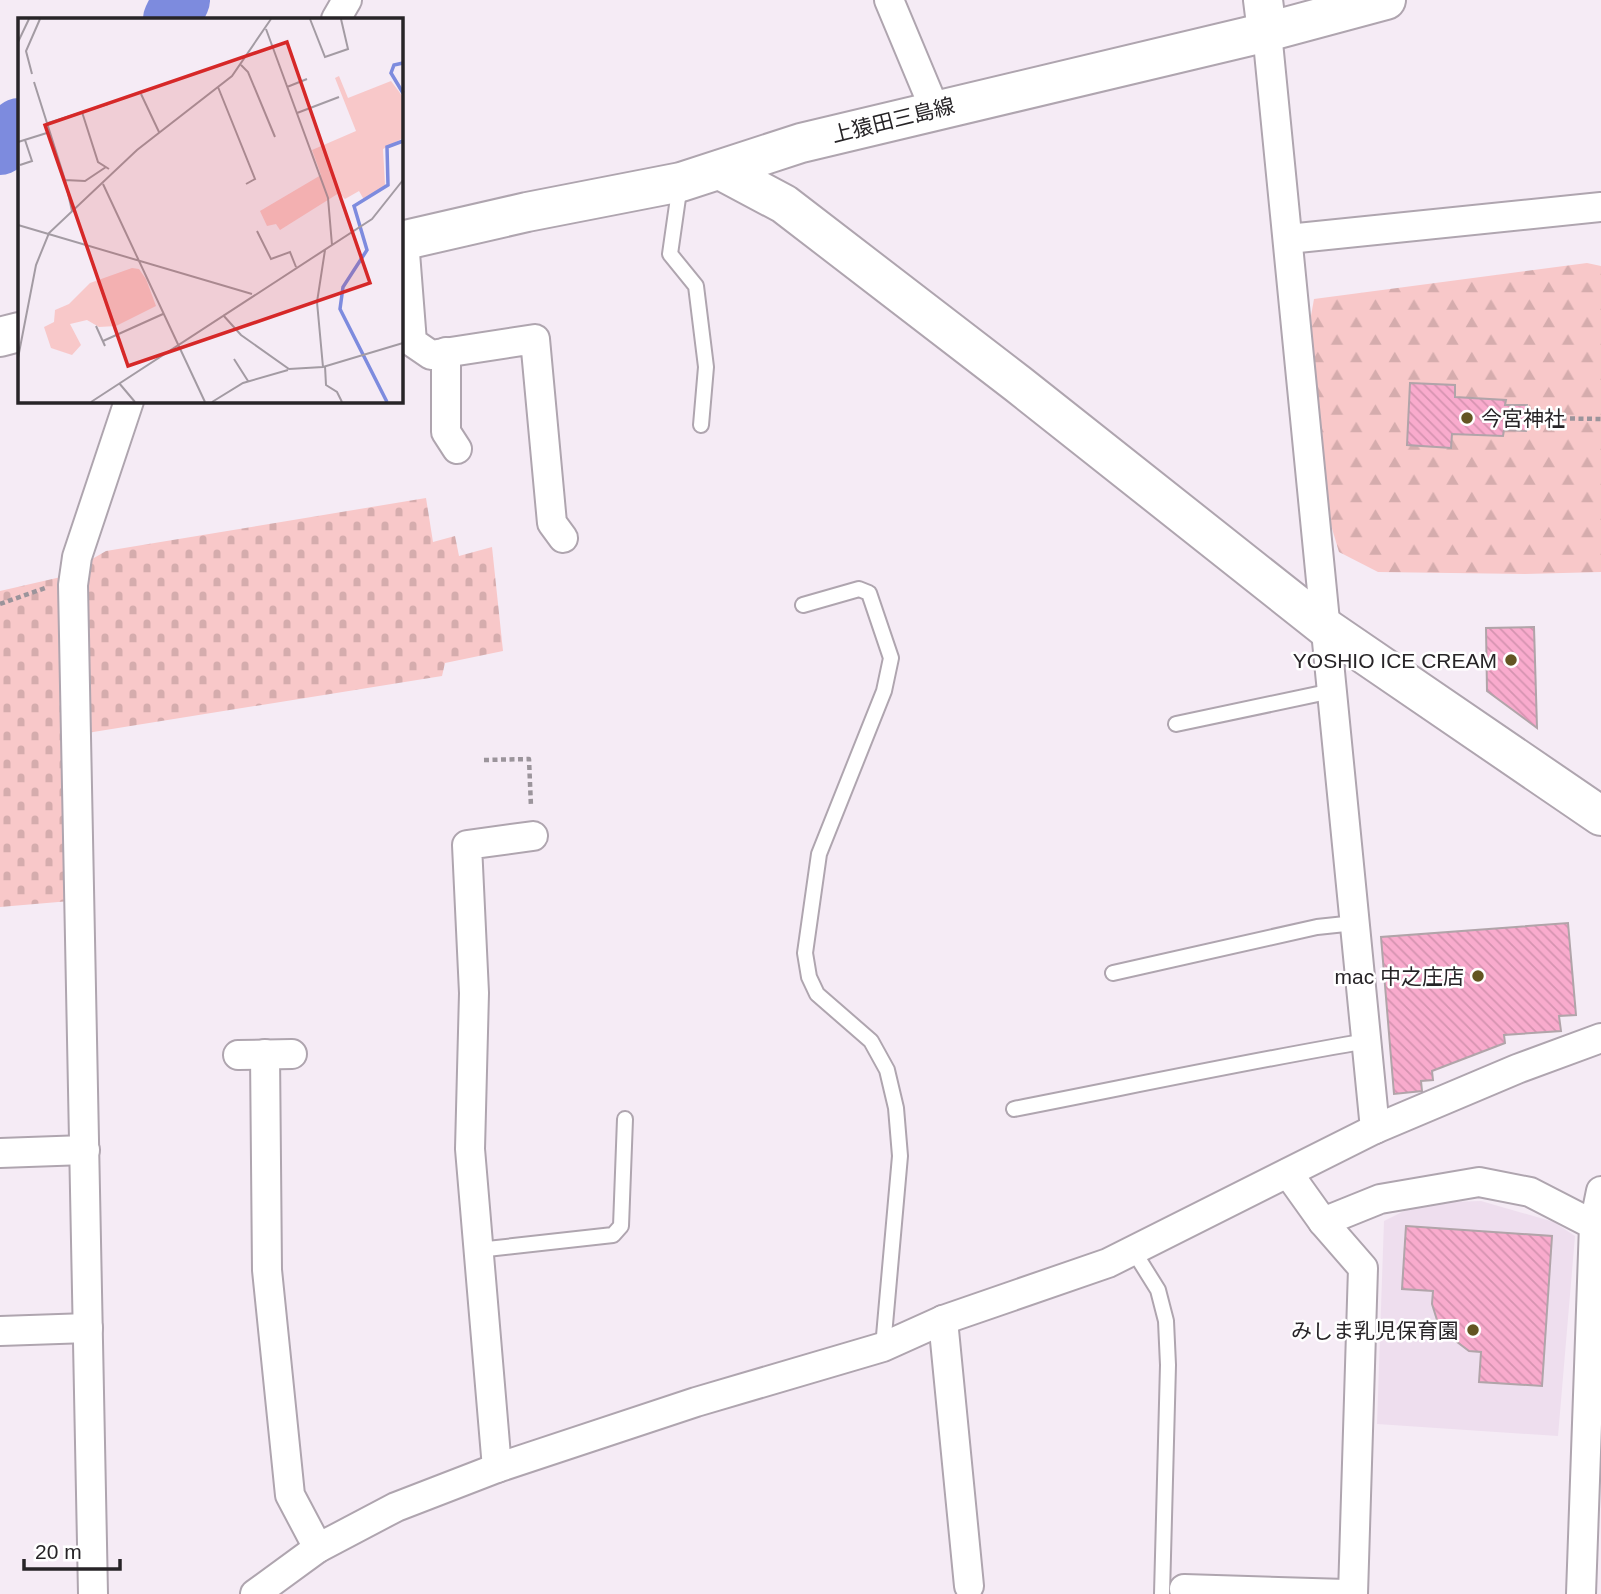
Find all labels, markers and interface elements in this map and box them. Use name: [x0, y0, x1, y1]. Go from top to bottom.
inset map: [18, 18, 402, 402]
street label: 上猿田三島線: [829, 94, 957, 146]
place label: 今宮神社: [1481, 407, 1565, 430]
marker: 今宮神社: [1459, 410, 1475, 426]
place label: YOSHIO ICE CREAM: [1293, 649, 1497, 672]
marker: YOSHIO ICE CREAM: [1503, 652, 1519, 668]
place label: mac 中之庄店: [1334, 965, 1464, 988]
marker: mac 中之庄店: [1470, 968, 1486, 984]
place label: みしま乳児保育園: [1291, 1319, 1459, 1342]
marker: みしま乳児保育園: [1465, 1322, 1481, 1338]
scale bar: [24, 1528, 121, 1572]
text: 20 m: [35, 1540, 82, 1563]

